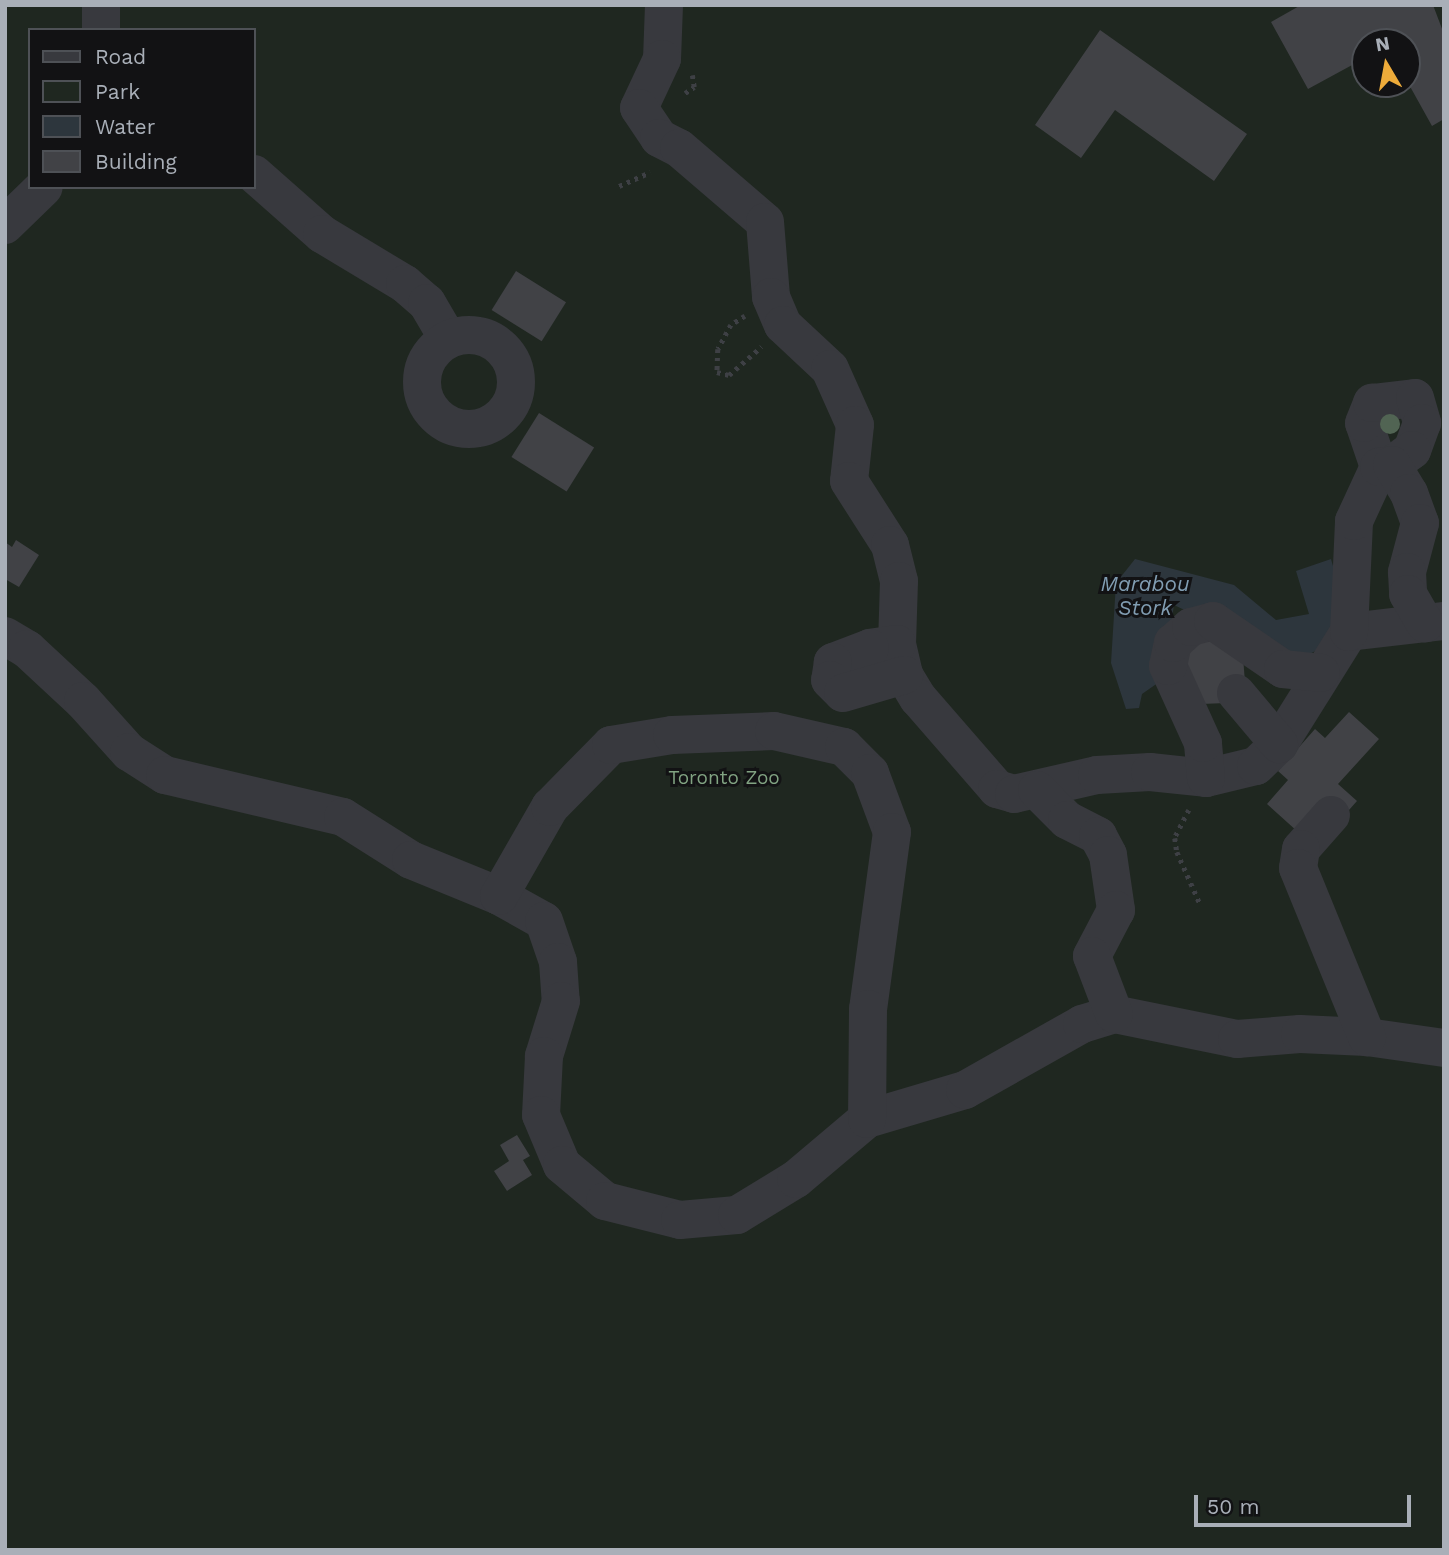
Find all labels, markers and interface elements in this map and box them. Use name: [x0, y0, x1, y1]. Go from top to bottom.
legend: [28, 28, 256, 189]
north arrow: [1351, 28, 1421, 98]
text: N: [1374, 31, 1392, 56]
text: Road: [95, 44, 146, 69]
text: Park: [95, 79, 140, 104]
text: Water: [95, 114, 155, 139]
text: Building: [95, 149, 177, 174]
water label: Marabou Stork: [1101, 571, 1189, 621]
park label: Toronto Zoo: [668, 767, 780, 789]
scale bar: [1197, 1482, 1414, 1526]
text: 50 m: [1207, 1494, 1259, 1519]

